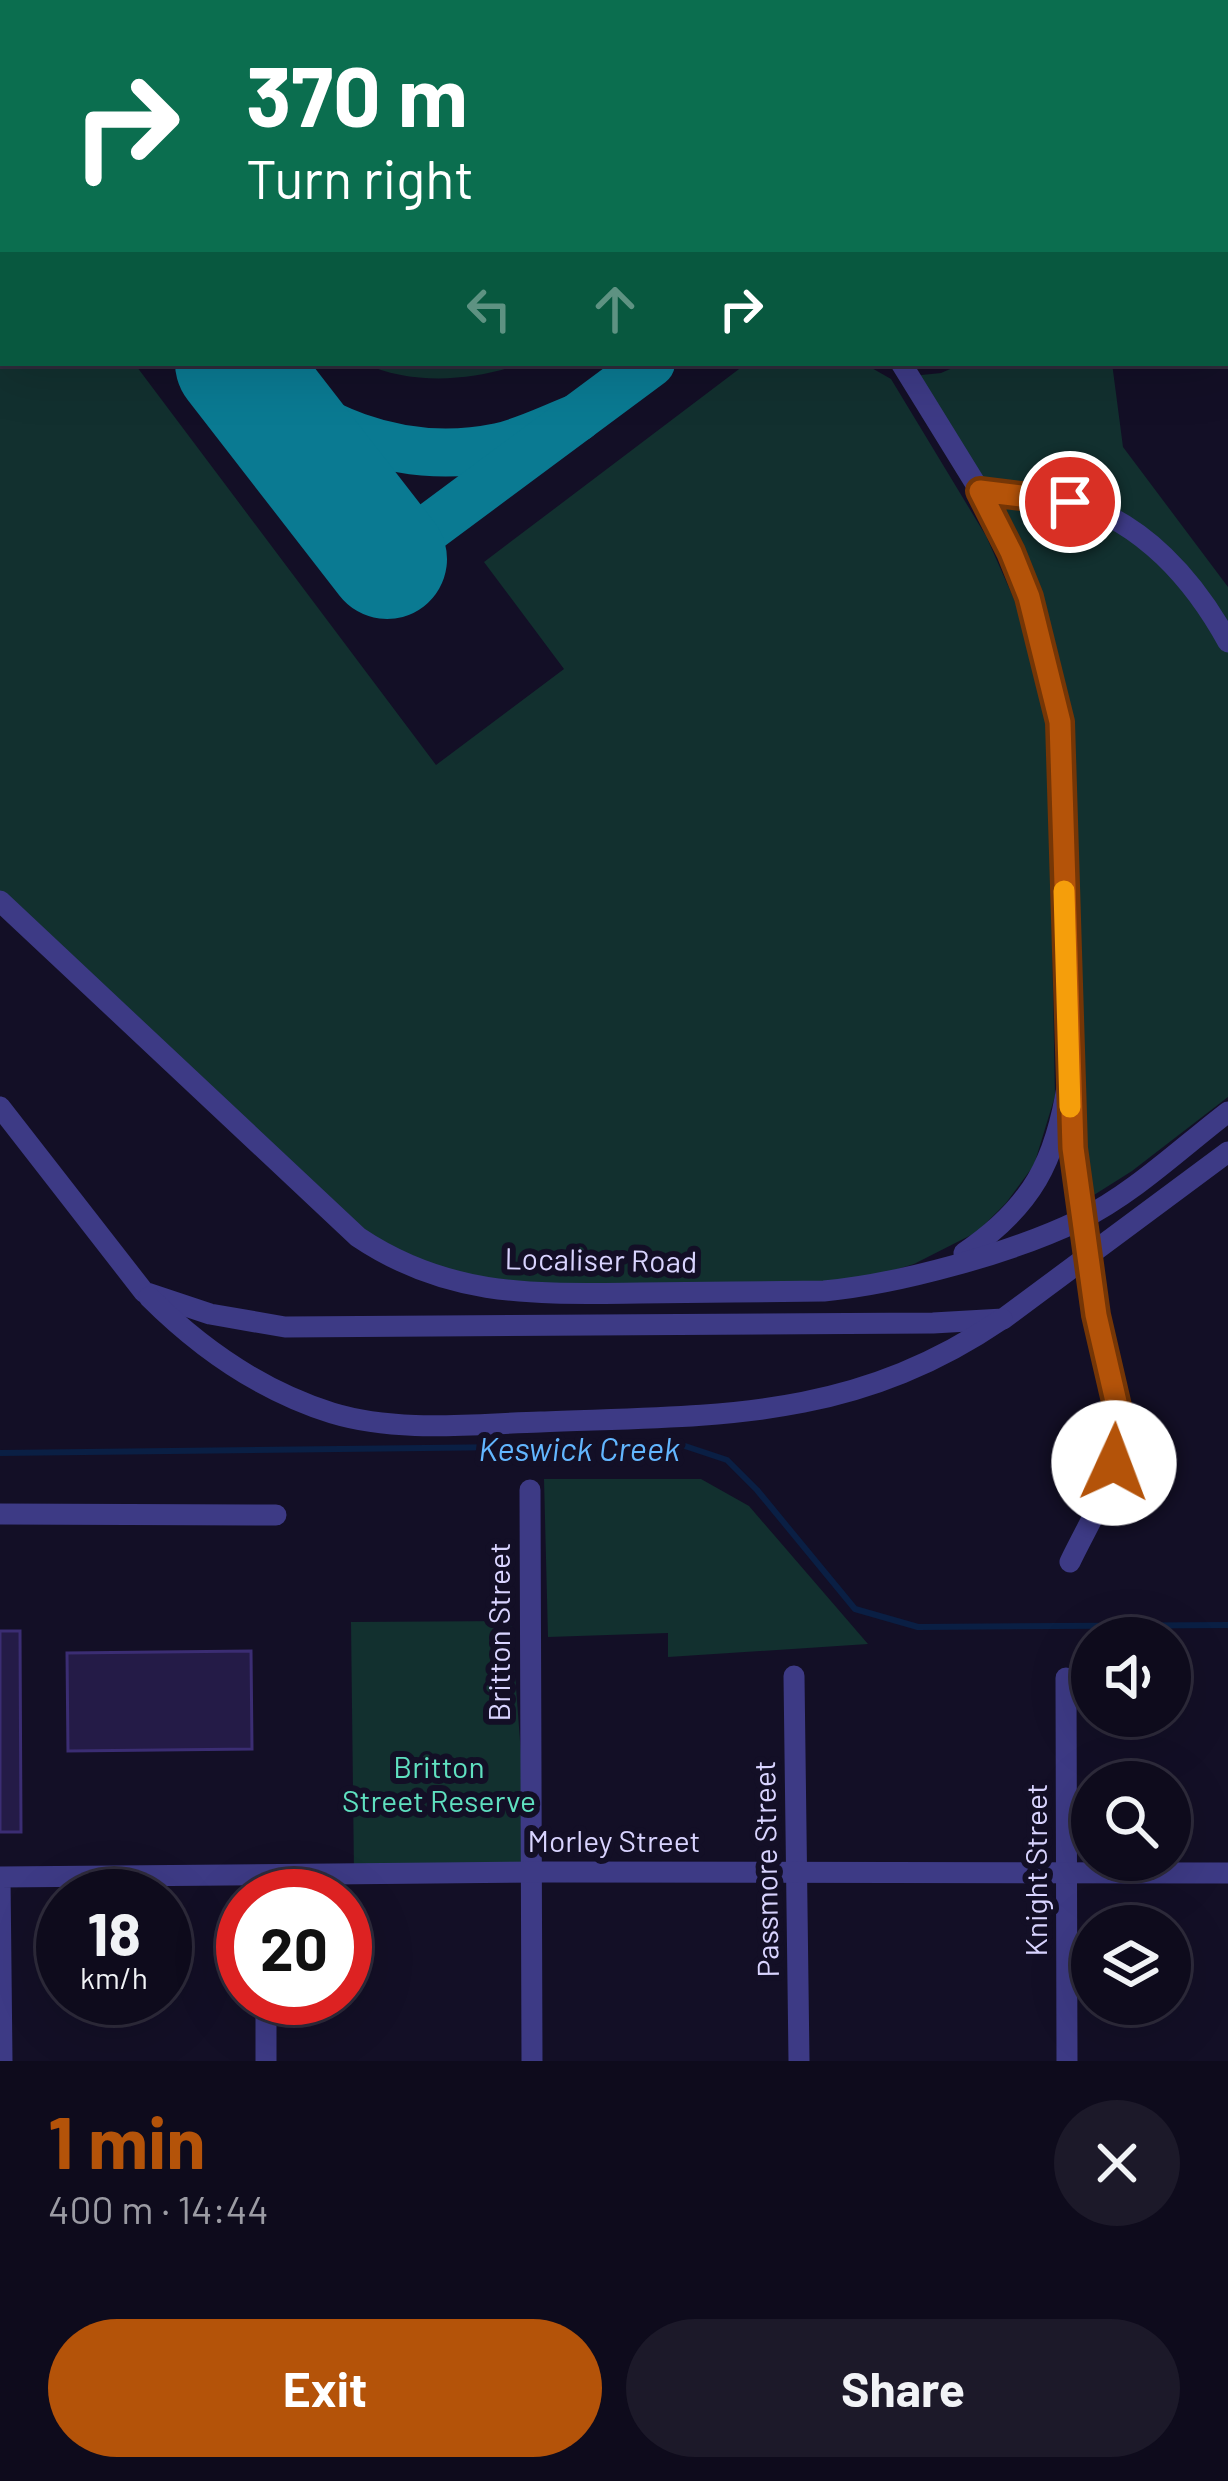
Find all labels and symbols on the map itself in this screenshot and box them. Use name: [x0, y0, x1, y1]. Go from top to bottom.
pin: [1019, 451, 1121, 553]
street label: Localiser Road: [504, 1239, 698, 1279]
position arrow: [1051, 1400, 1177, 1526]
water label: Keswick Creek: [478, 1428, 680, 1468]
street label: Britton Street: [480, 1542, 516, 1722]
park label: Britton Street Reserve: [342, 1748, 536, 1818]
street label: Passmore Street: [745, 1760, 785, 1978]
street label: Knight Street: [1017, 1783, 1053, 1957]
street label: Morley Street: [528, 1822, 700, 1858]
speed limit sign: 20: [216, 1869, 372, 2025]

